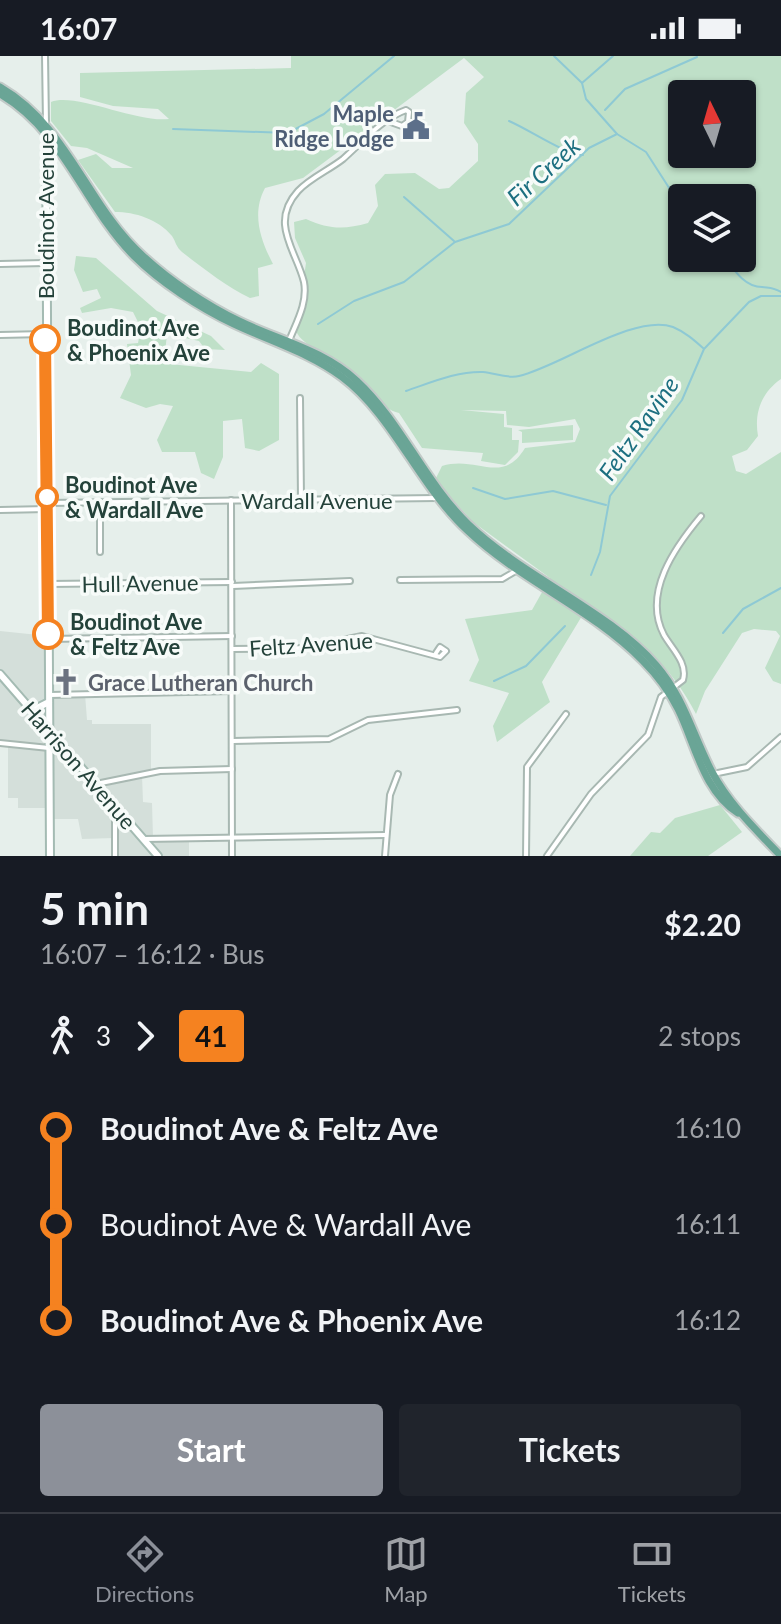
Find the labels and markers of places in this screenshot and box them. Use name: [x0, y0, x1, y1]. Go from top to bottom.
place label: Maple Ridge Lodge: [274, 100, 394, 152]
public building icon: Maple Ridge Lodge: [401, 111, 431, 141]
place label: Boudinot Ave & Phoenix Ave: [67, 314, 210, 366]
marker: Boudinot Ave & Phoenix Ave: [30, 325, 60, 355]
place label: Boudinot Ave & Wardall Ave: [65, 471, 204, 523]
marker: Boudinot Ave & Wardall Ave: [36, 486, 58, 508]
place label: Boudinot Ave & Feltz Ave: [70, 608, 203, 660]
marker: Boudinot Ave & Feltz Ave: [33, 619, 63, 649]
church icon: Grace Lutheran Church: [51, 667, 81, 697]
place label: Grace Lutheran Church: [88, 669, 314, 696]

